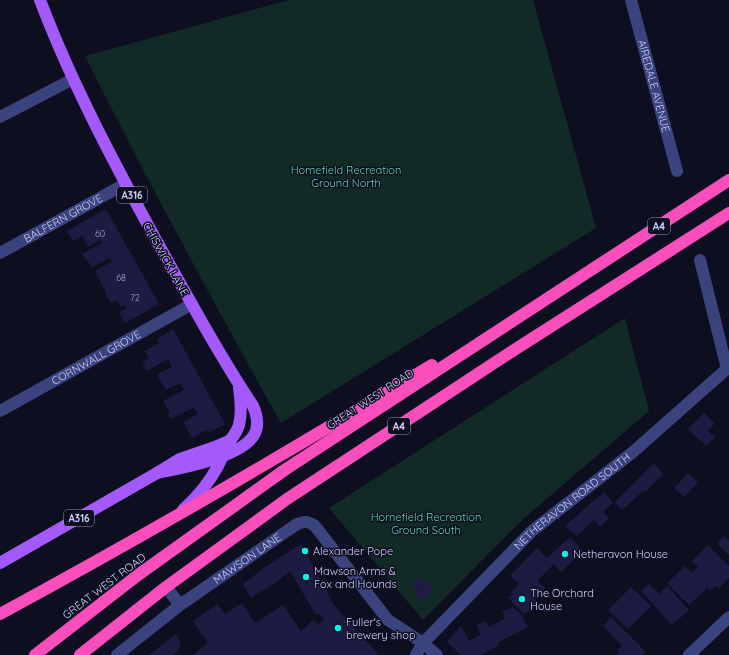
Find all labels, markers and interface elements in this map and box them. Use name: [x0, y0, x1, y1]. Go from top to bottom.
street label: AIREDALE AVENUE: [635, 38, 673, 134]
park label: Homefield Recreation Ground North: [291, 163, 401, 190]
road number: A316: [117, 187, 147, 203]
street label: BALFERN GROVE: [21, 191, 105, 246]
road number: A4: [648, 218, 670, 234]
street label: CHISWICK LANE: [140, 220, 192, 298]
house number: 60: [95, 228, 105, 239]
house number: 68: [116, 272, 126, 283]
house number: 72: [130, 292, 140, 303]
street label: CORNWALL GROVE: [49, 327, 143, 388]
street label: GREAT WEST ROAD: [324, 366, 416, 432]
road number: A4: [388, 418, 410, 434]
street label: NETHERAVON ROAD SOUTH: [511, 450, 633, 552]
road number: A316: [64, 510, 94, 526]
park label: Homefield Recreation Ground South: [371, 510, 481, 537]
street label: MAWSON LANE: [210, 530, 284, 587]
place label: Alexander Pope: [313, 544, 393, 558]
marker: Alexander Pope: [300, 546, 310, 556]
place label: Netheravon House: [573, 547, 668, 561]
marker: Netheravon House: [560, 549, 570, 559]
street label: GREAT WEST ROAD: [60, 550, 149, 622]
place label: Mawson Arms & Fox and Hounds: [314, 564, 397, 591]
marker: Mawson Arms & Fox and Hounds: [301, 572, 311, 582]
place label: The Orchard House: [530, 586, 594, 613]
marker: The Orchard House: [517, 594, 527, 604]
place label: Fuller's brewery shop: [346, 615, 416, 642]
marker: Fuller's brewery shop: [333, 623, 343, 633]

